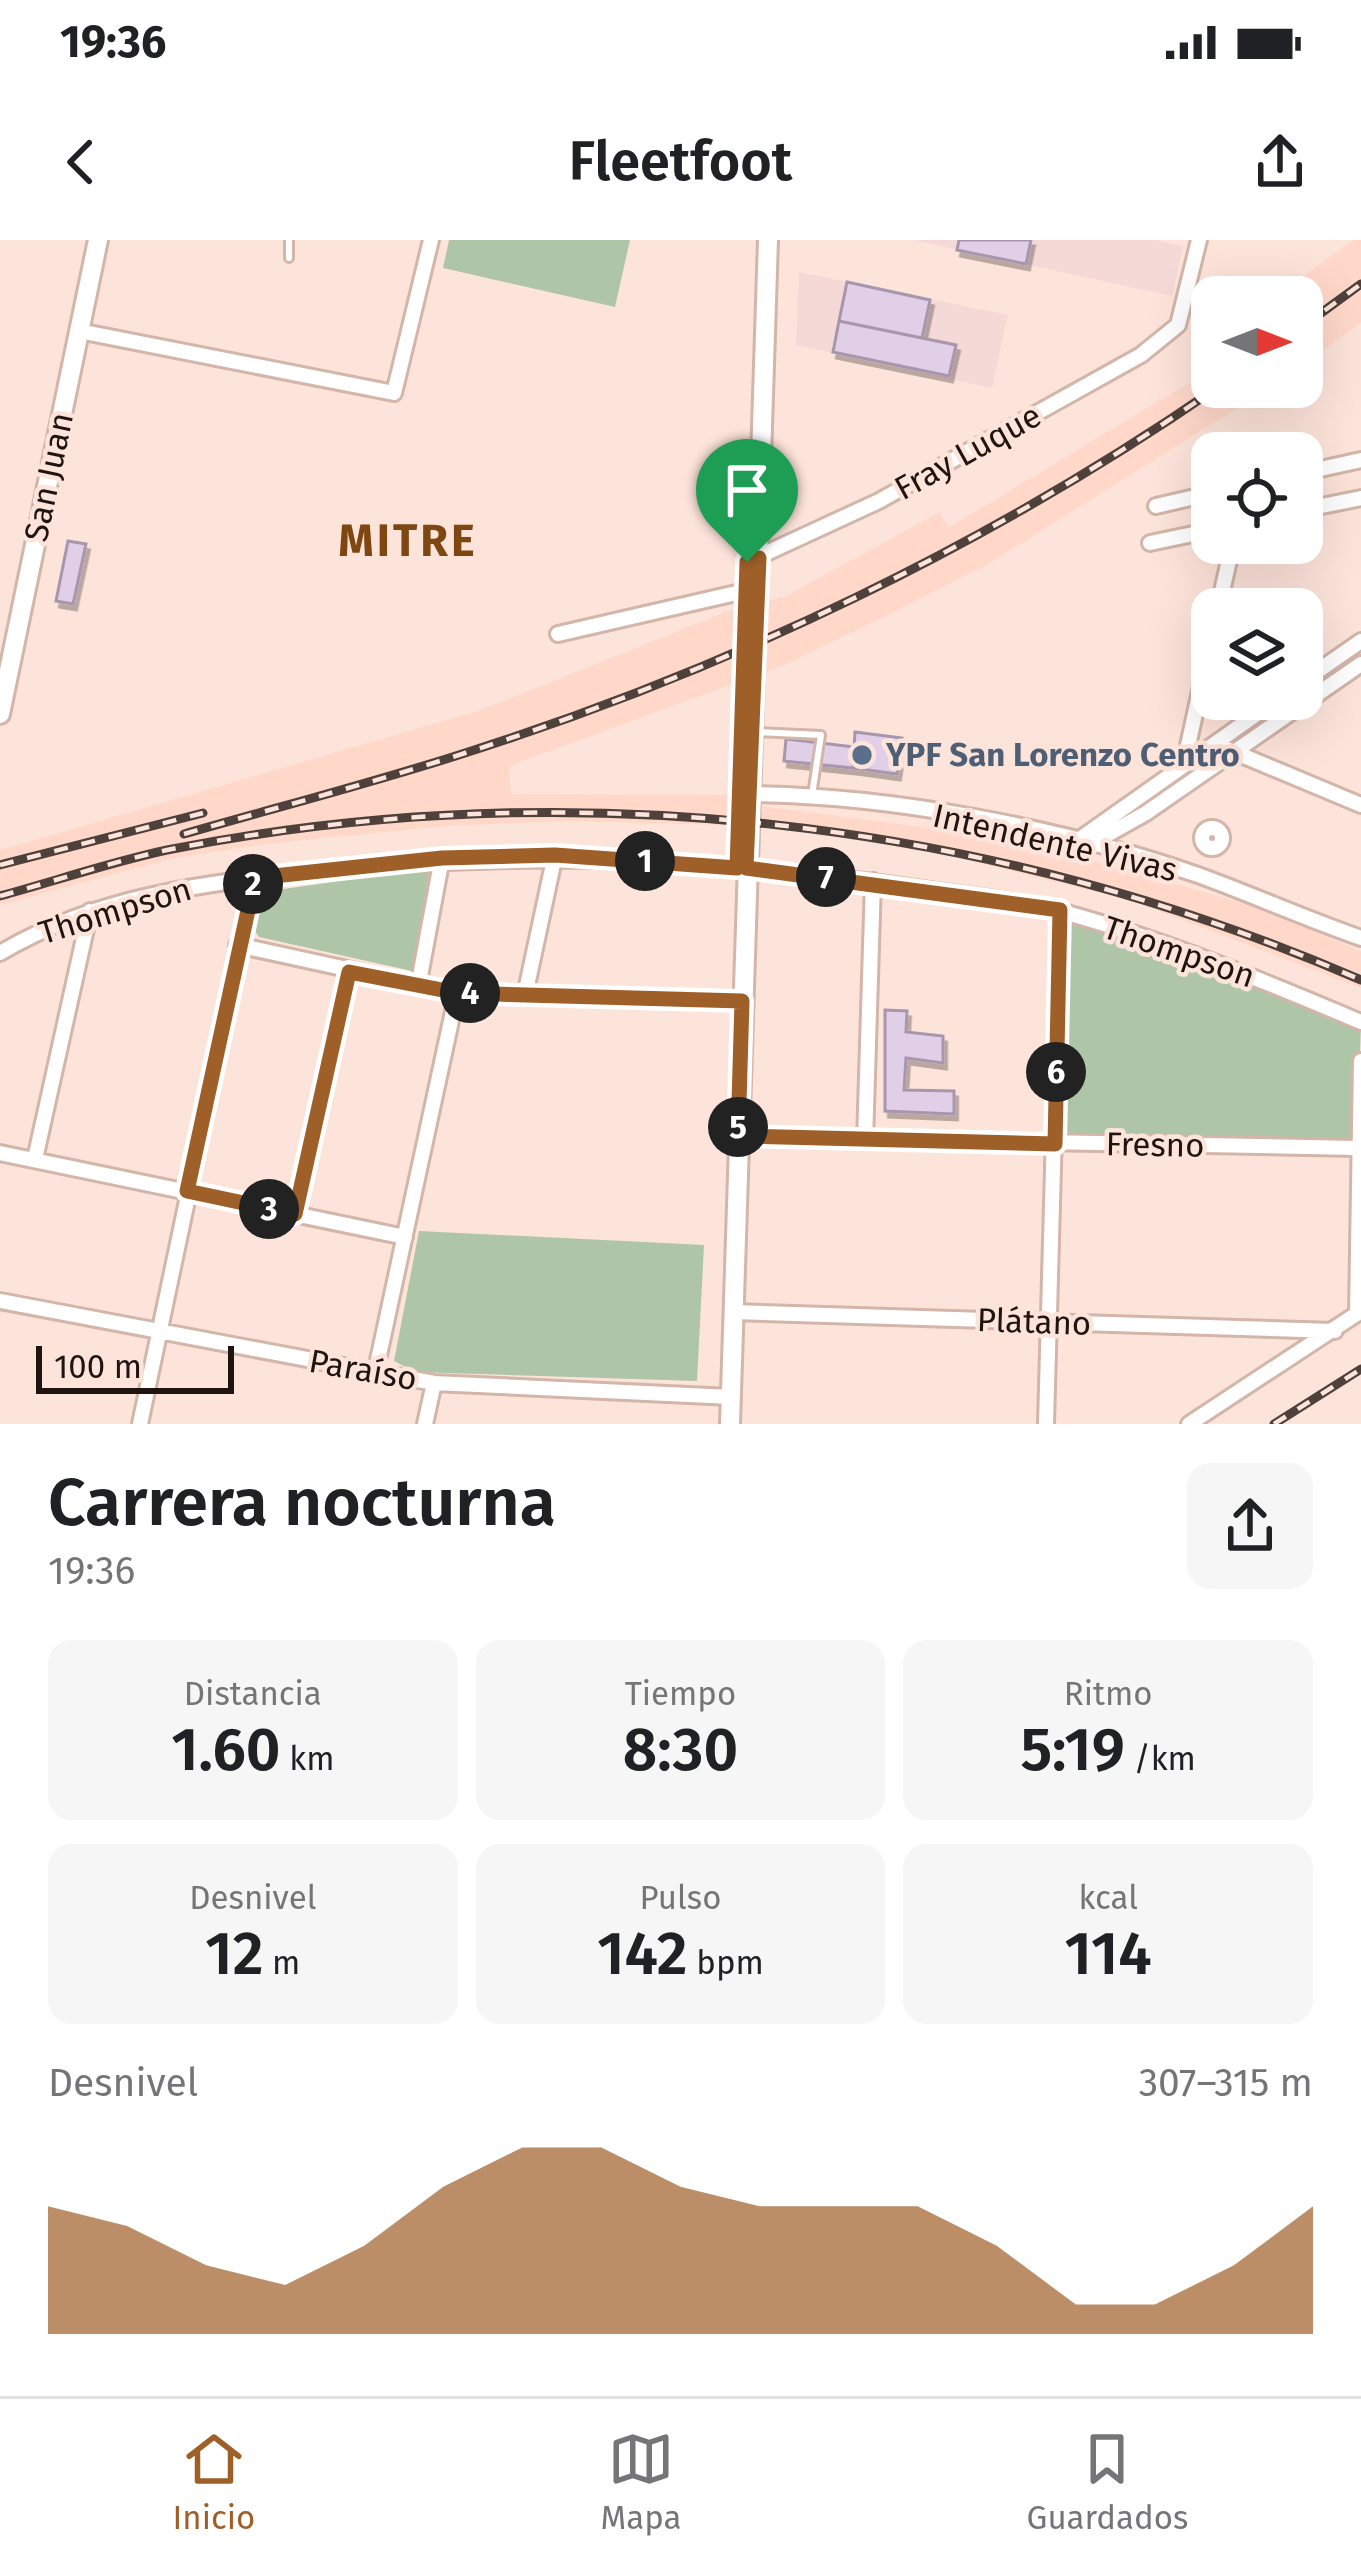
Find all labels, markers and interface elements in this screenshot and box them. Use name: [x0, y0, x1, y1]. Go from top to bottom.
text: 19:36: [60, 15, 166, 69]
icon: back: [48, 129, 114, 195]
icon: share: [1247, 129, 1313, 195]
text: Fleetfoot: [569, 130, 792, 194]
north arrow: [1191, 276, 1323, 408]
map controls: [1191, 276, 1323, 720]
street label: Fray Luque: [888, 395, 1048, 509]
street label: San Juan: [16, 409, 82, 545]
button: locate: [1191, 432, 1323, 564]
pin: [696, 439, 798, 562]
icon: arrive: [714, 457, 780, 523]
district label: MITRE: [338, 514, 478, 568]
button: layers: [1191, 588, 1323, 720]
place label: YPF San Lorenzo Centro: [885, 735, 1240, 775]
marker: YPF San Lorenzo Centro: [849, 742, 875, 768]
street label: Intendente Vivas: [929, 795, 1181, 891]
pin: 1: [615, 831, 675, 891]
text: 1: [637, 841, 653, 881]
pin: 7: [796, 847, 856, 907]
pin: 2: [223, 854, 283, 914]
text: 7: [818, 857, 834, 897]
text: 2: [244, 864, 262, 904]
street label: Thompson: [34, 869, 196, 953]
street label: Thompson: [1098, 907, 1260, 997]
pin: 4: [440, 963, 500, 1023]
text: 4: [461, 973, 479, 1013]
pin: 6: [1026, 1042, 1086, 1102]
text: 6: [1047, 1052, 1065, 1092]
pin: 5: [708, 1097, 768, 1157]
text: 5: [729, 1107, 747, 1147]
street label: Fresno: [1105, 1124, 1205, 1166]
pin: 3: [239, 1179, 299, 1239]
text: 3: [260, 1189, 278, 1229]
street label: Plátano: [976, 1300, 1092, 1344]
scale bar: [36, 1340, 234, 1393]
street label: Paraíso: [306, 1341, 420, 1399]
text: 100 m: [54, 1347, 142, 1387]
text: Carrera nocturna: [48, 1463, 556, 1542]
button: share: [1187, 1463, 1313, 1589]
text: 19:36: [48, 1548, 135, 1594]
text: Distancia: [184, 1674, 322, 1714]
text: Tiempo: [625, 1674, 736, 1714]
text: Ritmo: [1064, 1674, 1153, 1714]
text: 1.60: [171, 1714, 280, 1786]
text: 8:30: [623, 1714, 738, 1786]
text: 5:19: [1020, 1714, 1125, 1786]
text: km: [280, 1739, 334, 1779]
text: /km: [1125, 1739, 1196, 1779]
text: Desnivel: [189, 1878, 316, 1918]
text: Pulso: [640, 1878, 721, 1918]
text: kcal: [1078, 1878, 1138, 1918]
text: 12: [205, 1918, 263, 1990]
text: 142: [597, 1918, 688, 1990]
text: 114: [1065, 1918, 1152, 1990]
text: m: [263, 1943, 300, 1983]
text: bpm: [688, 1943, 764, 1983]
text: Desnivel: [48, 2060, 198, 2106]
text: 307–315 m: [1139, 2060, 1313, 2106]
tab: Inicio: [173, 2426, 255, 2538]
tab: Mapa: [601, 2426, 681, 2538]
tab: Guardados: [1027, 2426, 1188, 2538]

